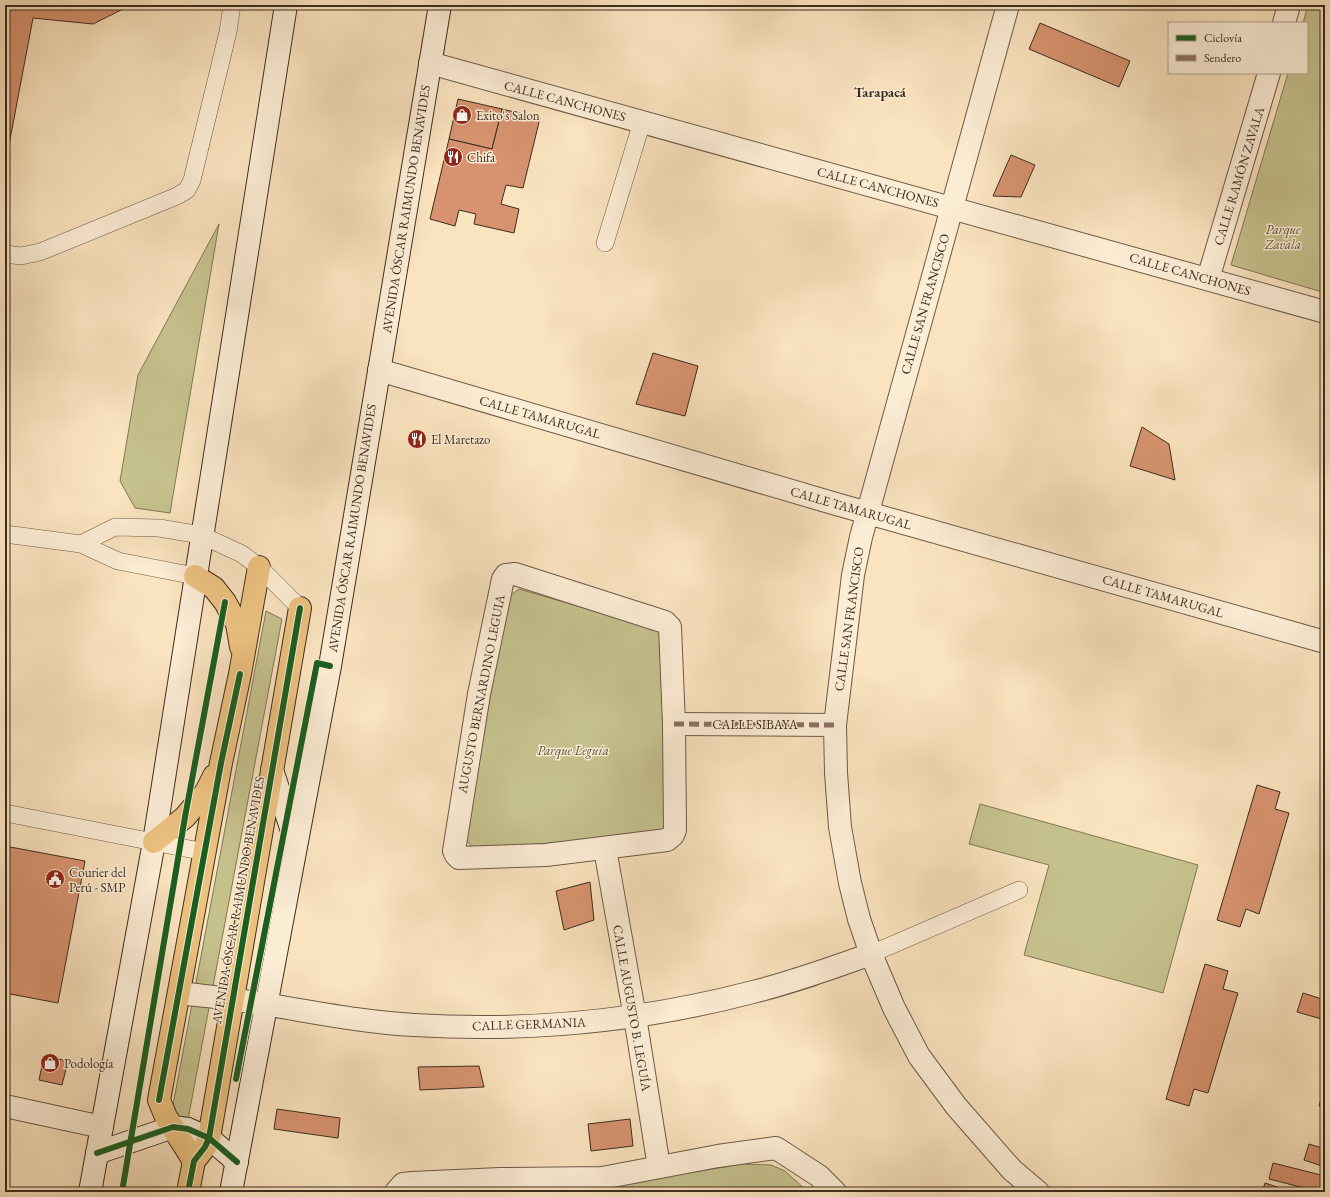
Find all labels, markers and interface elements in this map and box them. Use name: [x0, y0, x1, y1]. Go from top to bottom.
legend: [1168, 22, 1308, 74]
text: Ciclovía: [1204, 30, 1242, 46]
text: Sendero: [1204, 50, 1241, 66]
street label: CALLE CANCHONES: [502, 77, 628, 125]
district label: Tarapacá: [854, 83, 907, 101]
street label: AVENIDA ÓSCAR RAIMUNDO BENAVIDES: [378, 84, 434, 335]
shop icon: Exito's Salon: [451, 104, 473, 126]
street label: CALLE RAMÓN ZAVALA: [1210, 104, 1269, 247]
place label: Exito's Salon: [476, 107, 540, 124]
restaurant icon: Chifa: [442, 146, 464, 168]
place label: Chifa: [467, 149, 496, 166]
street label: CALLE CANCHONES: [815, 163, 941, 211]
park label: Parque Zavala: [1264, 221, 1301, 253]
street label: CALLE SAN FRANCISCO: [897, 231, 953, 376]
street label: CALLE CANCHONES: [1127, 249, 1253, 299]
street label: CALLE TAMARUGAL: [477, 392, 603, 443]
street label: AVENIDA ÓSCAR RAIMUNDO BENAVIDES: [324, 403, 380, 654]
restaurant icon: El Maretazo: [406, 428, 428, 450]
place label: El Maretazo: [431, 431, 490, 448]
street label: CALLE TAMARUGAL: [788, 483, 914, 534]
street label: CALLE SAN FRANCISCO: [830, 546, 868, 692]
street label: CALLE TAMARUGAL: [1100, 571, 1226, 622]
street label: AUGUSTO BERNARDINO LEGUIA: [453, 592, 509, 796]
street label: CALLE SIBAYA: [712, 716, 799, 733]
park label: Parque Leguía: [537, 742, 609, 760]
street label: AVENIDA ÓSCAR RAIMUNDO BENAVIDES: [208, 775, 268, 1026]
place label: Courier del Perú - SMP: [69, 864, 126, 896]
public building icon: Courier del Perú - SMP: [44, 868, 66, 890]
street label: CALLE AUGUSTO B. LEGUÍA: [609, 923, 655, 1094]
street label: CALLE GERMANIA: [472, 1013, 587, 1034]
shop icon: Podología: [39, 1052, 61, 1074]
place label: Podología: [64, 1055, 114, 1072]

